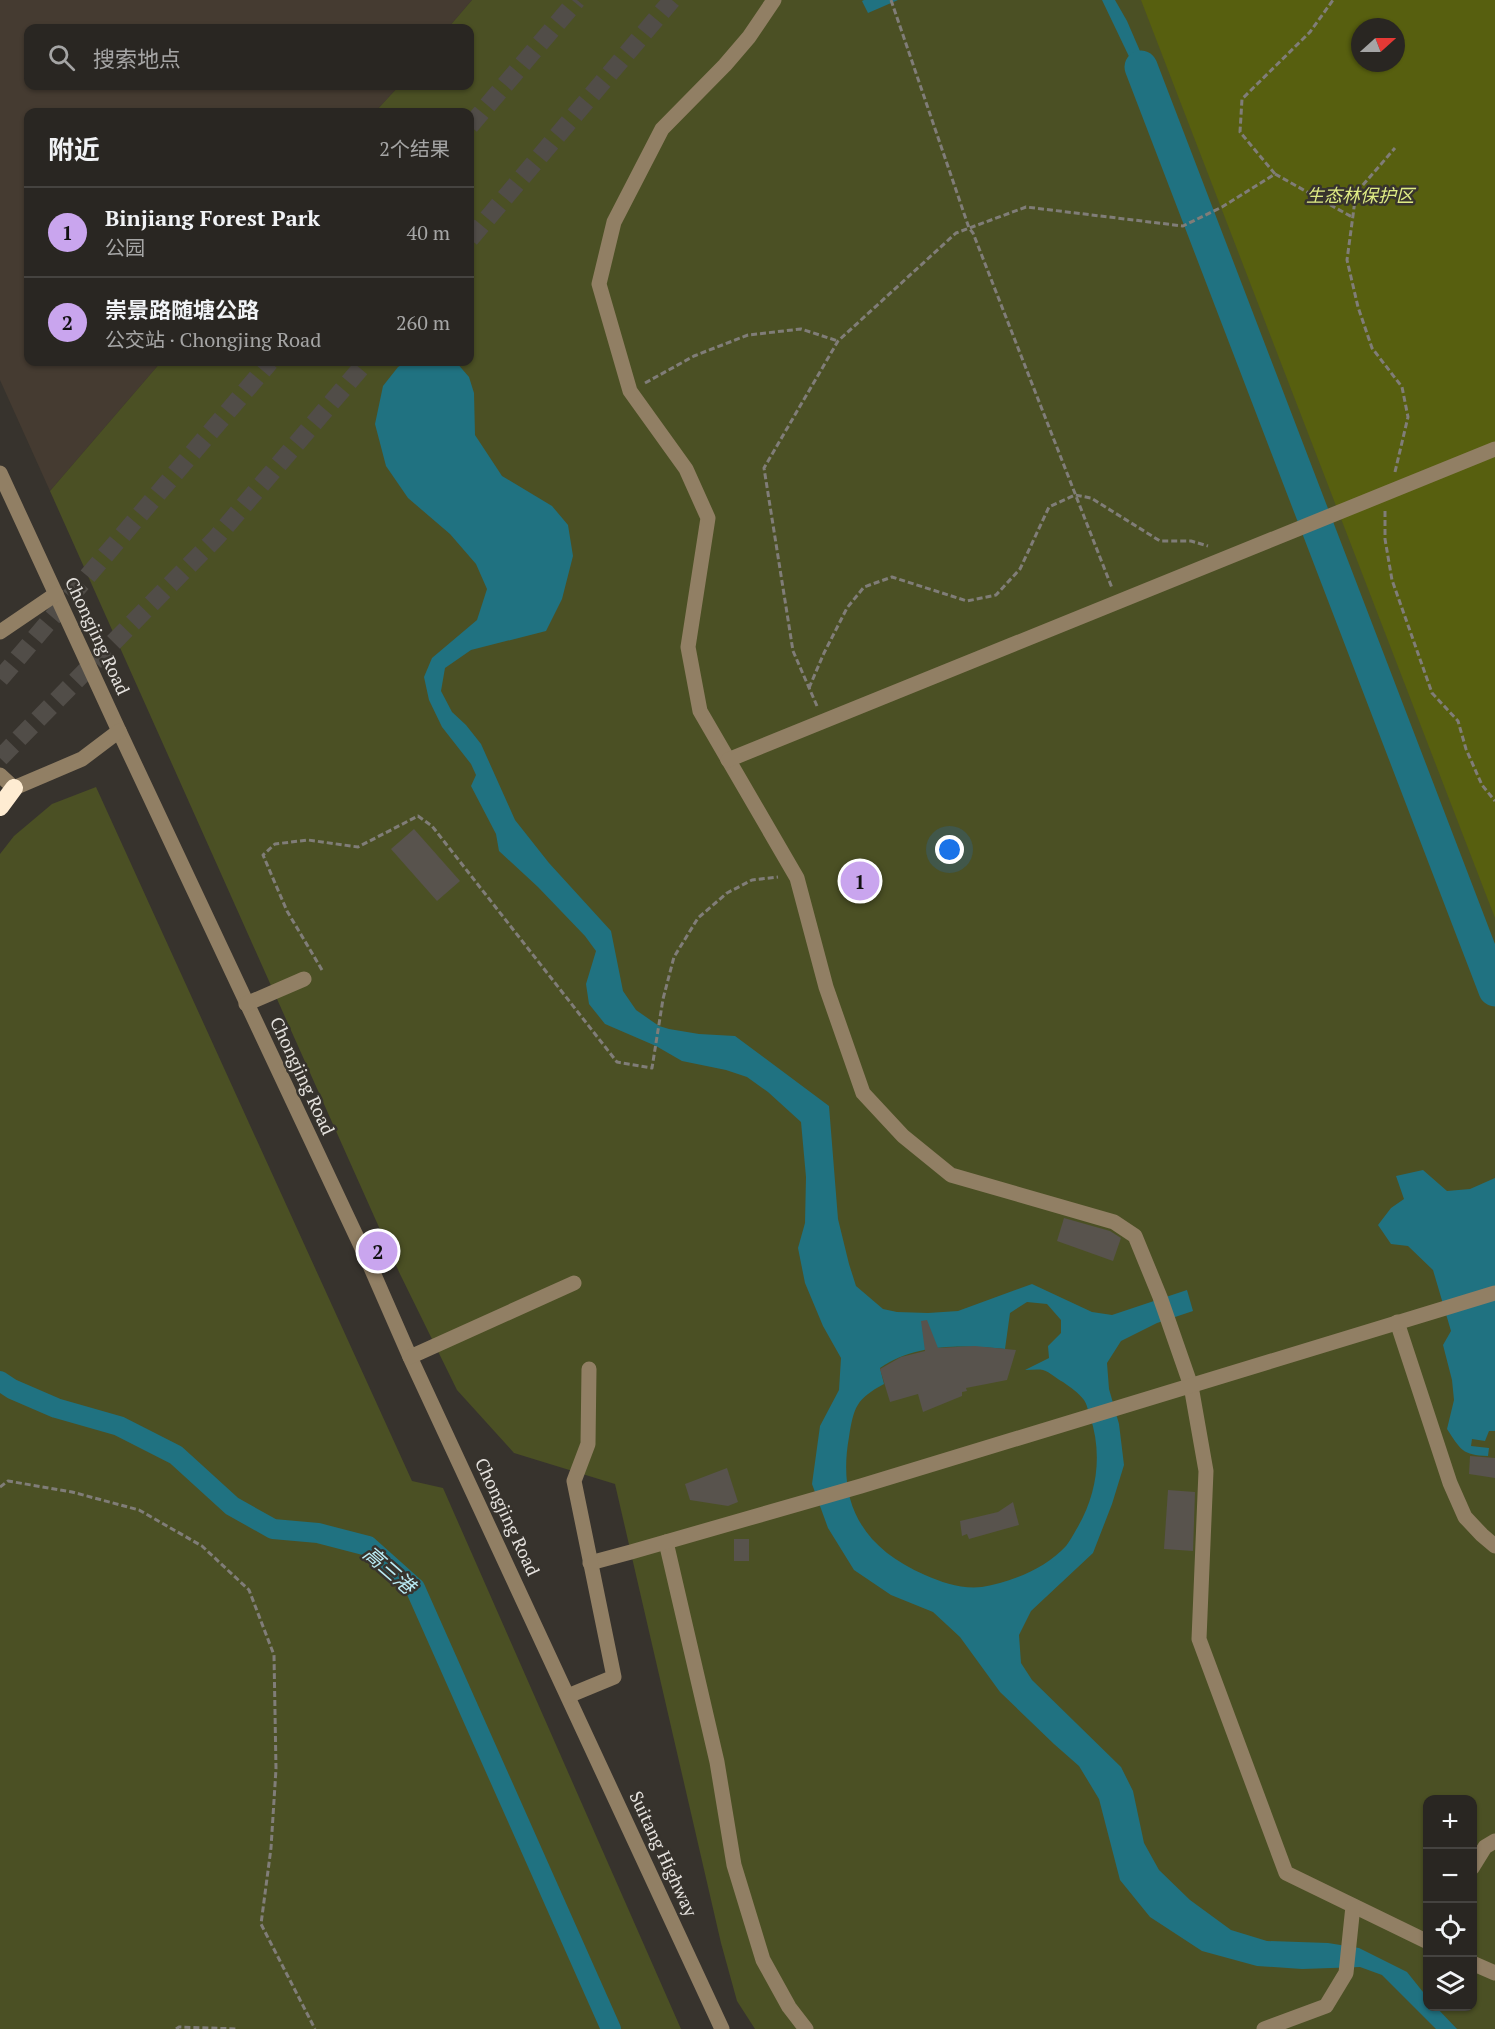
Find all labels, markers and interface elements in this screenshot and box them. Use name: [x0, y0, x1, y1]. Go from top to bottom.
north arrow: [1351, 18, 1405, 72]
search box: [24, 24, 474, 90]
icon: search: [45, 41, 78, 74]
text: 搜索地点: [93, 44, 181, 73]
text: 附近: [48, 132, 100, 166]
text: 2个结果: [379, 135, 450, 162]
park label: 生态林保护区: [1306, 183, 1417, 207]
text: Binjiang Forest Park: [105, 203, 320, 232]
text: 1: [62, 219, 73, 246]
text: 40 m: [407, 219, 450, 246]
text: 公园: [105, 234, 145, 261]
text: 崇景路随塘公路: [105, 295, 259, 324]
text: 2: [62, 309, 73, 336]
text: 260 m: [396, 309, 450, 336]
text: 公交站 · Chongjing Road: [105, 326, 321, 353]
street label: Chongjing Road: [60, 573, 136, 698]
your location: [935, 835, 964, 864]
pin: 1: [840, 858, 880, 904]
street label: Chongjing Road: [265, 1013, 341, 1138]
pin: 2: [358, 1228, 398, 1274]
street label: Chongjing Road: [470, 1454, 546, 1579]
water label: 高三港: [358, 1540, 423, 1601]
street label: Suitang Highway: [624, 1787, 704, 1921]
map controls: [1423, 1795, 1477, 2011]
button: +: [1423, 1795, 1477, 1849]
button: −: [1423, 1849, 1477, 1903]
button: locate: [1423, 1903, 1477, 1957]
button: layers: [1423, 1957, 1477, 2011]

